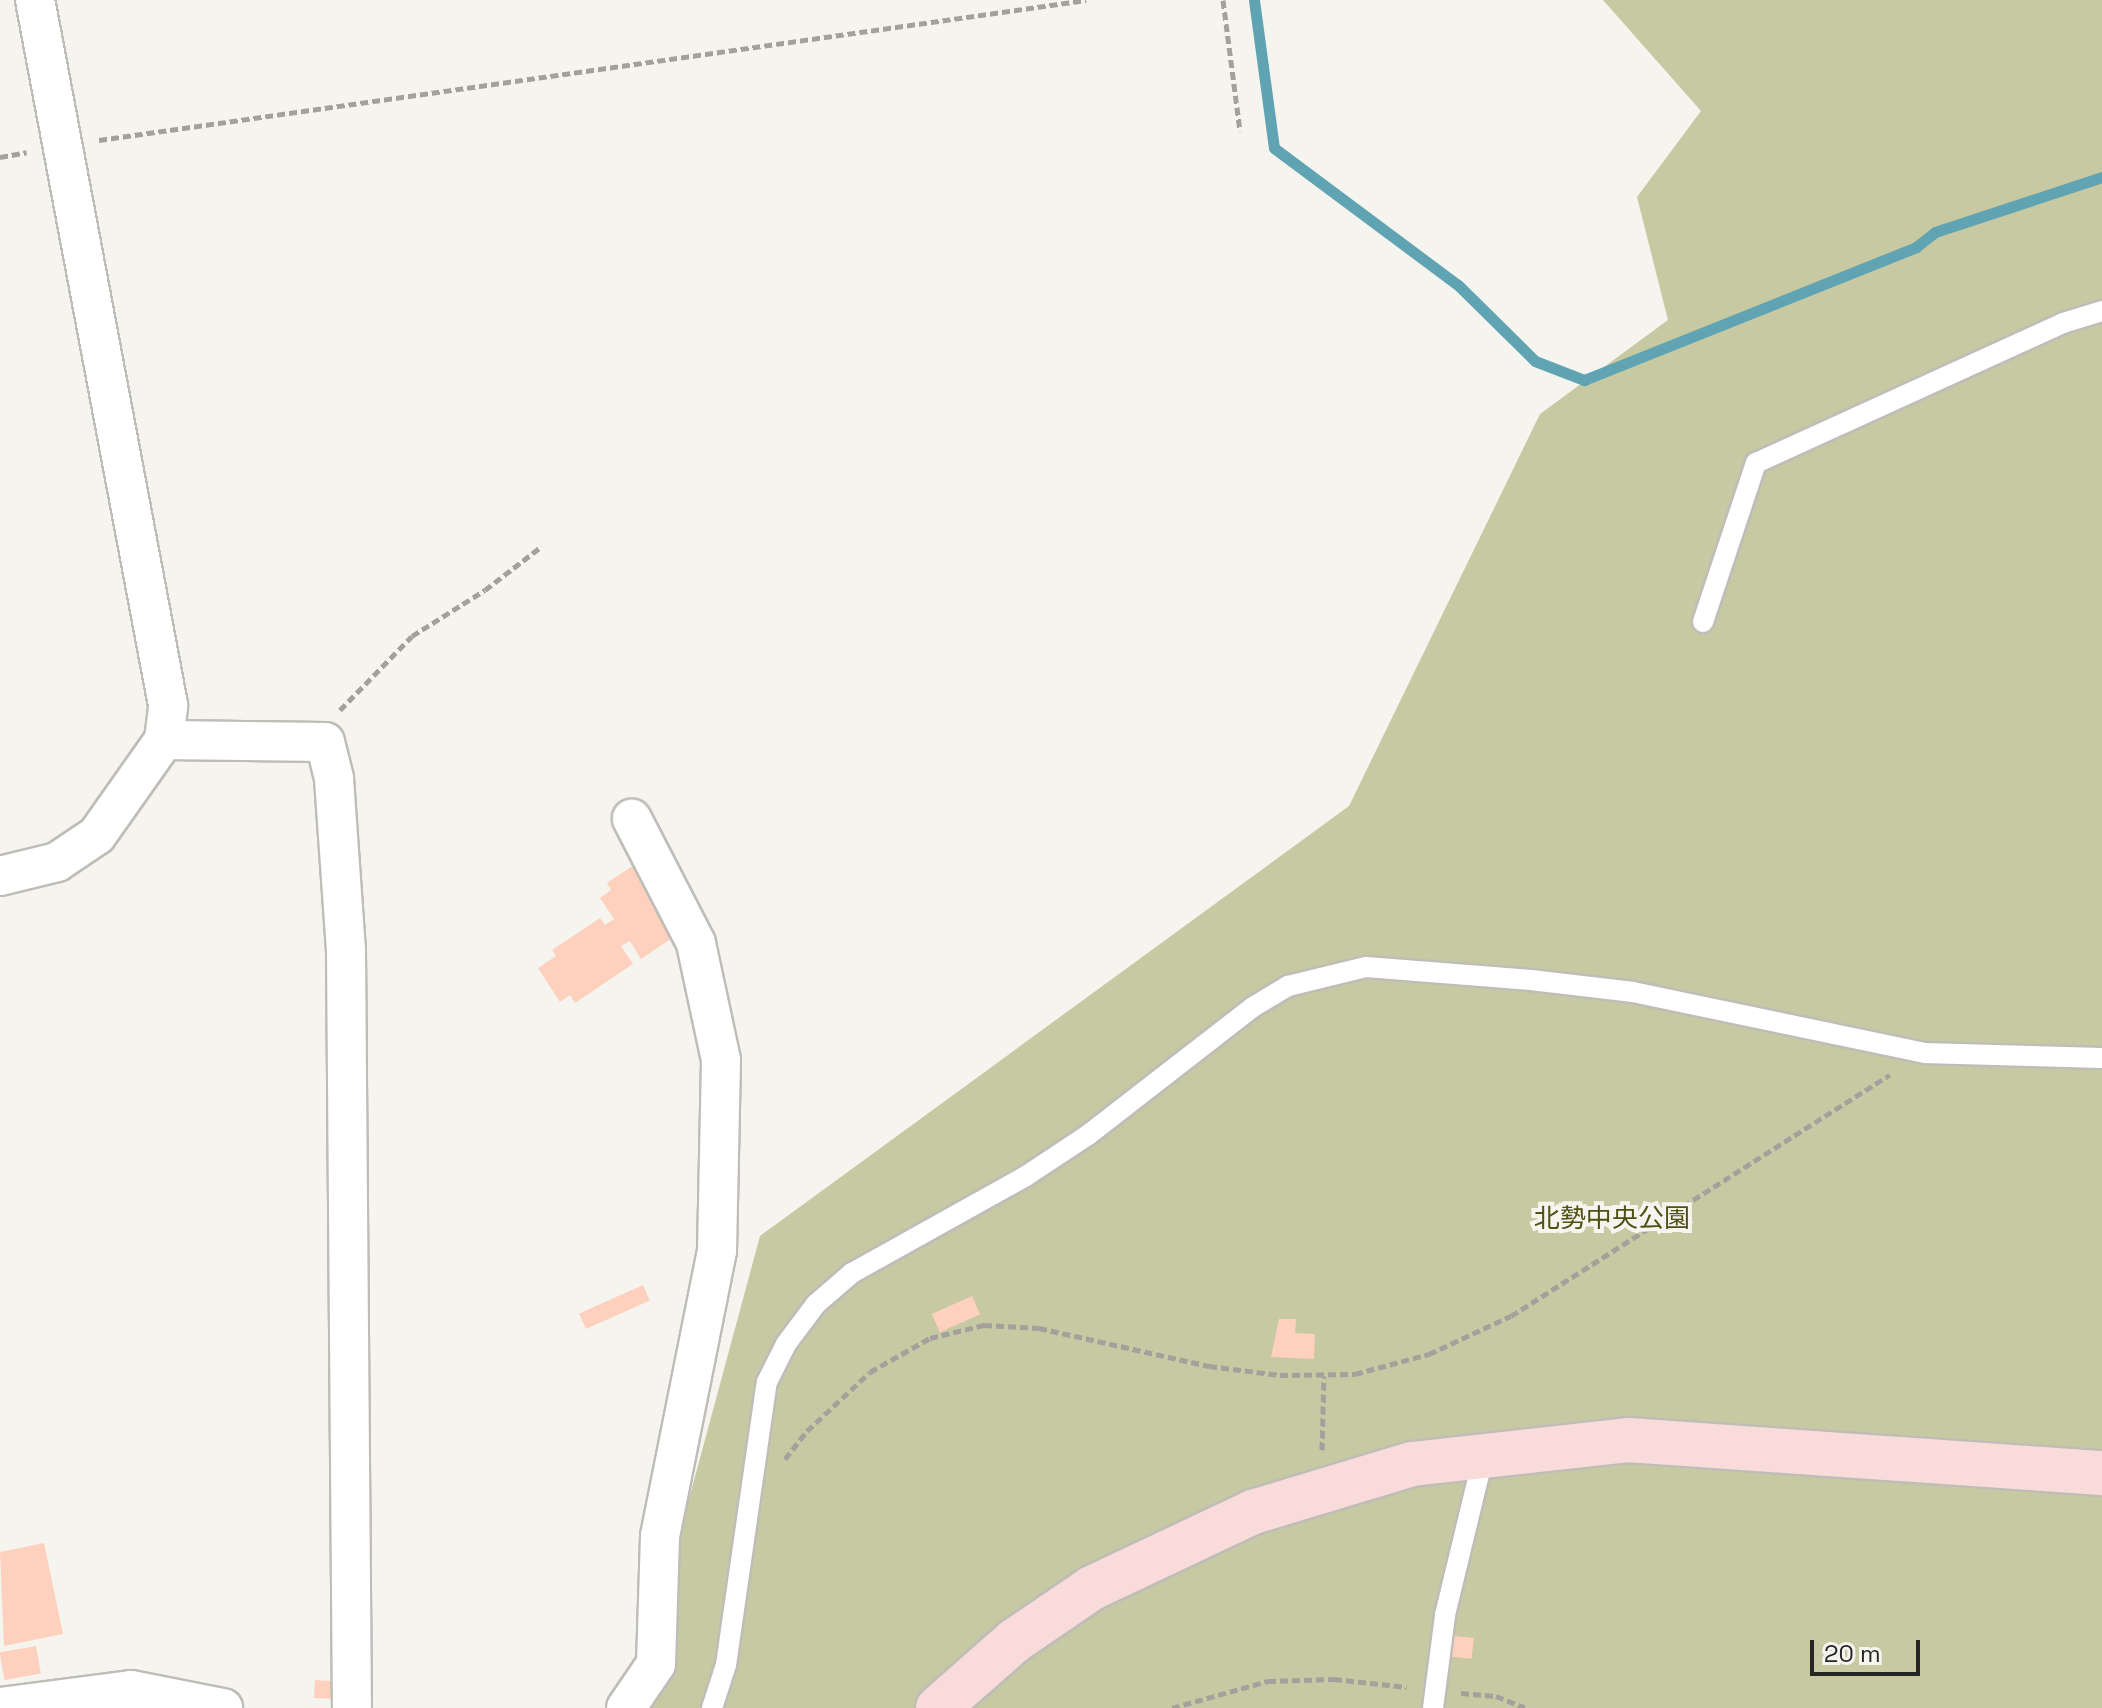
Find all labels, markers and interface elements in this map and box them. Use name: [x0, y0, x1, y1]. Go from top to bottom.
park label: 北勢中央公園: [1534, 1203, 1690, 1235]
scale bar: [1814, 1624, 1924, 1674]
text: 20 m: [1824, 1638, 1881, 1669]

